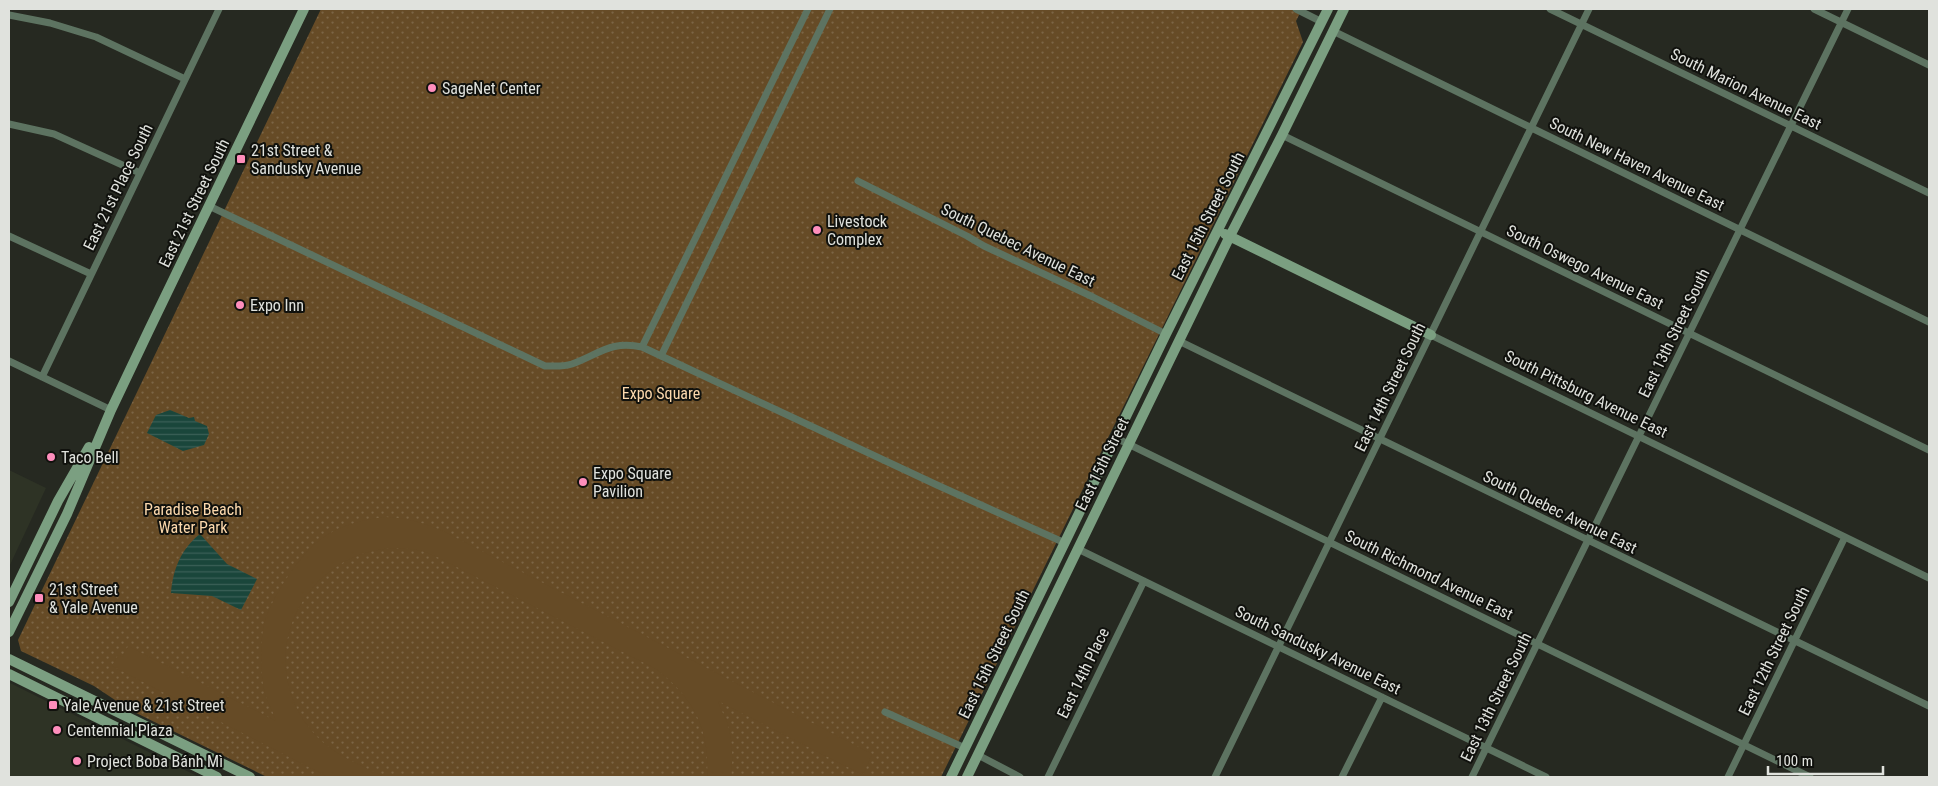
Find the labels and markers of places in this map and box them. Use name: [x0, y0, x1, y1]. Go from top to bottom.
place label: SageNet Center: [442, 79, 541, 98]
marker: SageNet Center: [426, 82, 438, 94]
place label: 21st Street & Sandusky Avenue: [251, 141, 361, 178]
marker: 21st Street & Sandusky Avenue: [235, 153, 247, 165]
place label: Livestock Complex: [827, 212, 888, 249]
marker: Livestock Complex: [811, 224, 823, 236]
place label: Expo Inn: [250, 296, 304, 315]
marker: Expo Inn: [234, 299, 246, 311]
place label: Taco Bell: [61, 448, 119, 467]
marker: Taco Bell: [45, 451, 57, 463]
place label: Expo Square Pavilion: [593, 464, 672, 501]
marker: Expo Square Pavilion: [577, 476, 589, 488]
place label: 21st Street & Yale Avenue: [49, 580, 138, 617]
marker: 21st Street & Yale Avenue: [33, 592, 45, 604]
place label: Yale Avenue & 21st Street: [63, 696, 225, 715]
marker: Yale Avenue & 21st Street: [47, 699, 59, 711]
place label: Centennial Plaza: [67, 721, 173, 740]
marker: Centennial Plaza: [51, 724, 63, 736]
place label: Project Boba Bánh Mì: [87, 752, 223, 771]
marker: Project Boba Bánh Mì: [71, 755, 83, 767]

